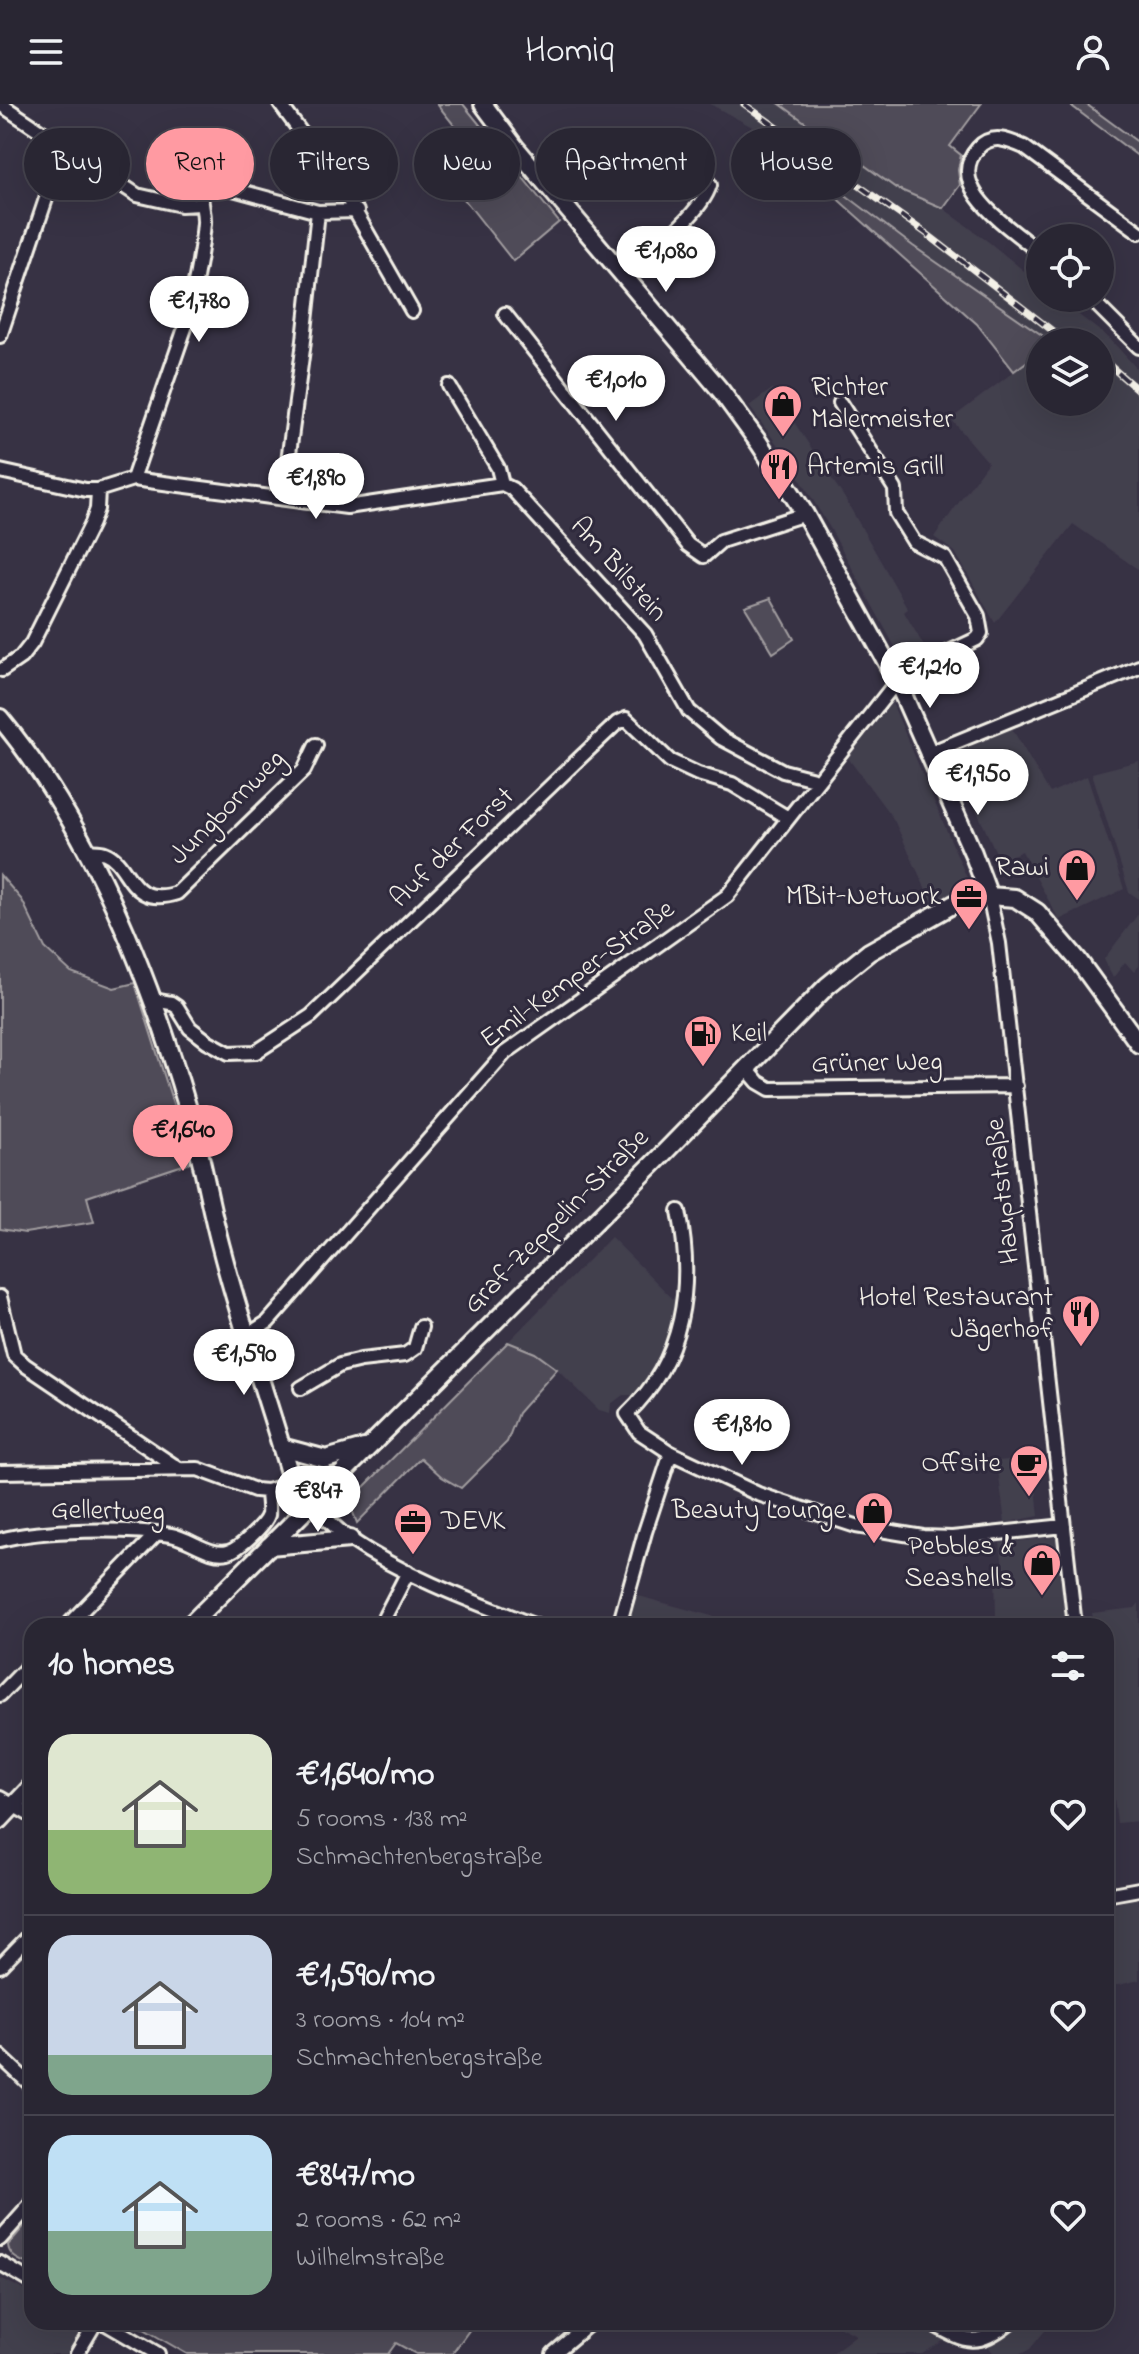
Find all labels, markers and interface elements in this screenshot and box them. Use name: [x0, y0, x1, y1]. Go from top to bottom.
text: Homiq: [525, 26, 614, 79]
icon: menu: [24, 30, 68, 74]
icon: person: [1071, 30, 1115, 74]
chip: Buy: [24, 128, 130, 200]
chip: Rent: [146, 128, 254, 200]
chip: Filters: [270, 128, 398, 200]
chip: New: [414, 128, 520, 200]
chip: Apartment: [536, 128, 715, 200]
chip: House: [731, 128, 861, 200]
map controls: [1026, 224, 1114, 416]
button: locate: [1026, 224, 1114, 312]
pin: €1,080: [601, 226, 731, 294]
text: €1,080: [634, 233, 698, 271]
pin: €1,780: [134, 276, 264, 344]
text: €1,780: [168, 283, 230, 321]
button: layers: [1026, 328, 1114, 416]
pin: €1,010: [551, 355, 681, 423]
text: €1,010: [585, 362, 647, 400]
place label: Richter Malermeister: [811, 368, 954, 441]
shop icon: Richter Malermeister: [762, 383, 804, 438]
restaurant icon: Artemis Grill: [758, 446, 800, 501]
place label: Artemis Grill: [807, 447, 944, 488]
pin: €1,890: [251, 453, 381, 521]
text: €1,890: [286, 460, 346, 498]
street label: Am Bilstein: [559, 508, 677, 632]
pin: €1,210: [865, 642, 995, 710]
text: €1,210: [898, 649, 962, 687]
street label: Jungbornweg: [160, 740, 296, 876]
pin: €1,950: [913, 749, 1043, 817]
text: €1,950: [946, 756, 1010, 794]
street label: Auf der Forst: [381, 778, 525, 918]
shop icon: Rawi: [1056, 847, 1098, 902]
place label: Rawi: [995, 848, 1049, 889]
office icon: MBit-Network: [948, 876, 990, 931]
place label: MBit-Network: [786, 877, 942, 918]
street label: Emil-Kemper-Straße: [472, 890, 684, 1060]
fuel station icon: Keil: [682, 1013, 724, 1068]
place label: Keil: [731, 1014, 767, 1055]
street label: Grüner Weg: [811, 1042, 943, 1086]
pin: €1,640: [118, 1105, 248, 1173]
text: €1,640: [151, 1112, 215, 1150]
street label: Hauptstraße: [976, 1116, 1032, 1266]
street label: Graf-Zeppelin-Straße: [455, 1119, 660, 1324]
place label: Hotel Restaurant Jägerhof: [859, 1278, 1053, 1351]
restaurant icon: Hotel Restaurant Jägerhof: [1060, 1293, 1102, 1348]
pin: €1,590: [179, 1329, 309, 1397]
text: €1,590: [212, 1336, 276, 1374]
pin: €1,810: [677, 1399, 807, 1467]
text: €1,810: [712, 1406, 772, 1444]
cafe icon: Offsite: [1008, 1443, 1050, 1498]
place label: Offsite: [921, 1444, 1001, 1485]
pin: €847: [271, 1466, 365, 1534]
text: €847: [293, 1473, 343, 1511]
shop icon: Beauty Lounge: [853, 1490, 895, 1545]
street label: Gellertweg: [51, 1491, 165, 1533]
place label: Beauty Lounge: [671, 1491, 846, 1532]
office icon: DEVK: [392, 1501, 434, 1556]
place label: DEVK: [440, 1502, 506, 1543]
place label: Pebbles & Seashells: [905, 1527, 1014, 1600]
shop icon: Pebbles & Seashells: [1021, 1542, 1063, 1597]
text: 10 homes: [48, 1641, 175, 1691]
icon: filters: [1046, 1644, 1090, 1688]
text: €1,640/mo: [296, 1751, 435, 1801]
icon: home: [112, 1766, 208, 1862]
icon: heart: [1046, 1792, 1090, 1836]
text: 5 rooms · 138 m²: [296, 1801, 468, 1839]
text: Schmachtenbergstraße: [296, 1839, 542, 1877]
text: €1,590/mo: [296, 1952, 435, 2002]
icon: home: [112, 1967, 208, 2063]
icon: heart: [1046, 1993, 1090, 2037]
text: 3 rooms · 104 m²: [296, 2002, 465, 2040]
text: Schmachtenbergstraße: [296, 2040, 542, 2078]
text: €847/mo: [296, 2152, 415, 2202]
icon: home: [112, 2167, 208, 2263]
icon: heart: [1046, 2193, 1090, 2237]
text: 2 rooms · 62 m²: [296, 2202, 461, 2240]
text: Wilhelmstraße: [296, 2240, 444, 2278]

